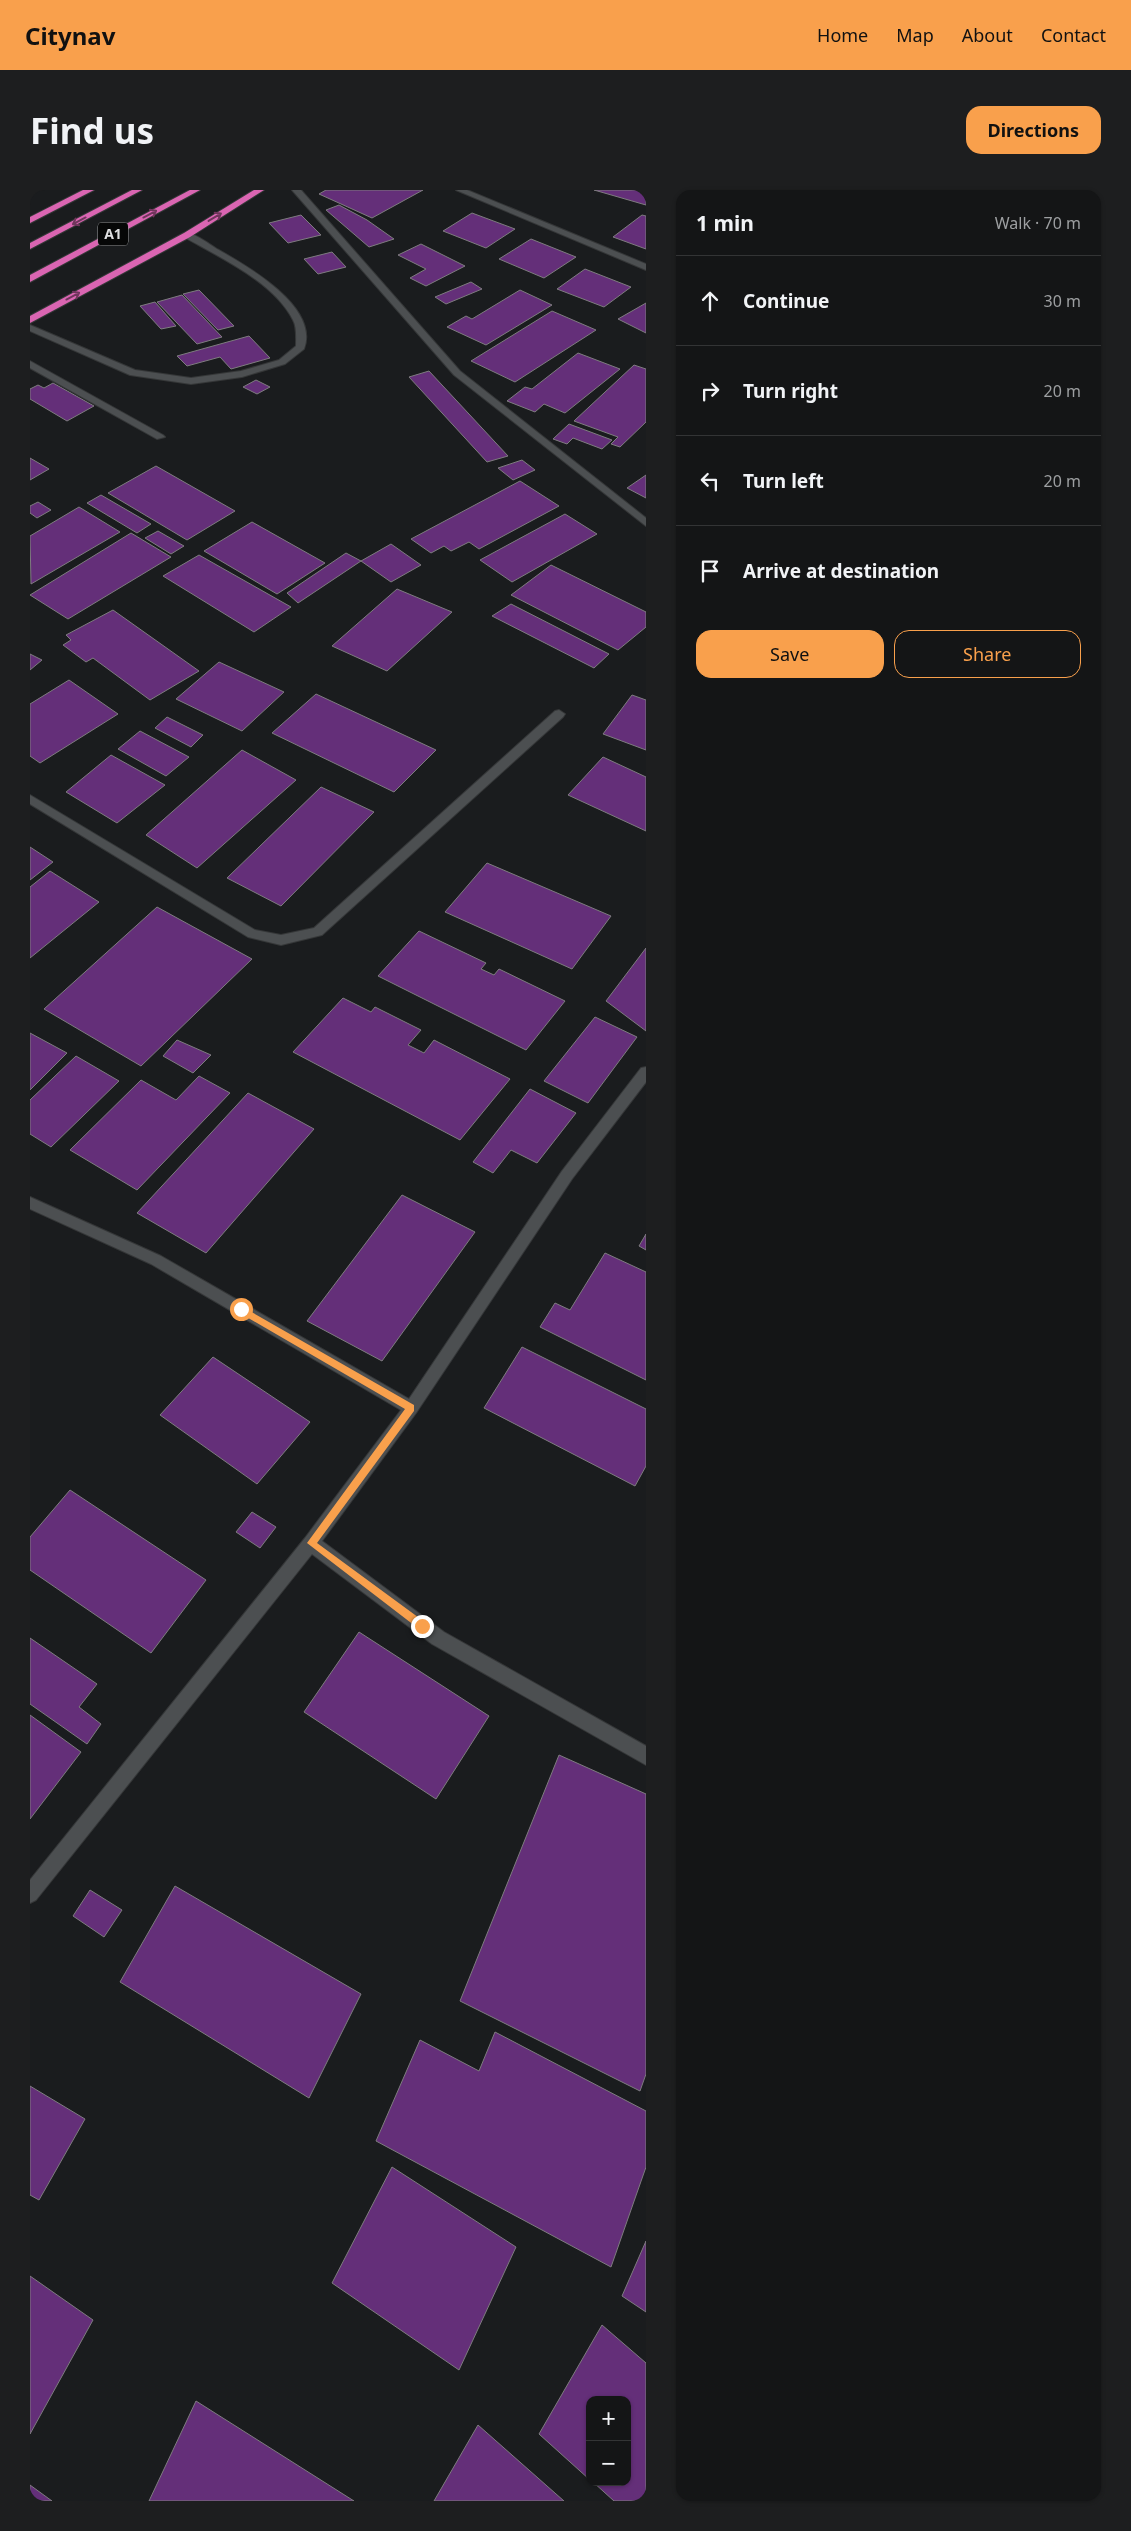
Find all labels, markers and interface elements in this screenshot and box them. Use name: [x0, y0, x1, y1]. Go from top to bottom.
text: Citynav: [25, 19, 115, 52]
text: Home: [817, 23, 868, 47]
text: Map: [896, 23, 934, 47]
text: About: [962, 23, 1013, 47]
text: Contact: [1041, 23, 1106, 47]
button: Directions: [966, 106, 1101, 154]
text: Find us: [30, 107, 154, 154]
one-way arrow: [142, 209, 157, 218]
text: 1 min: [696, 209, 754, 237]
one-way arrow: [207, 212, 221, 222]
text: Walk · 70 m: [995, 212, 1081, 234]
one-way arrow: [72, 217, 87, 226]
road number: A1: [98, 223, 128, 246]
icon: ahead: [696, 287, 724, 315]
text: Continue: [743, 288, 829, 314]
text: 30 m: [1044, 290, 1081, 312]
one-way arrow: [65, 291, 80, 300]
icon: right: [696, 377, 724, 405]
text: Turn right: [743, 378, 838, 404]
text: 20 m: [1044, 380, 1081, 402]
icon: left: [696, 467, 724, 495]
text: Turn left: [743, 468, 824, 494]
text: 20 m: [1044, 470, 1081, 492]
icon: arrive: [696, 557, 724, 585]
text: Arrive at destination: [743, 558, 939, 584]
button: Save: [696, 630, 884, 678]
button: Share: [894, 630, 1081, 678]
route start: [230, 1298, 253, 1321]
route end: [411, 1615, 434, 1638]
map controls: [586, 2396, 631, 2486]
button: +: [586, 2396, 631, 2441]
button: −: [586, 2441, 631, 2486]

